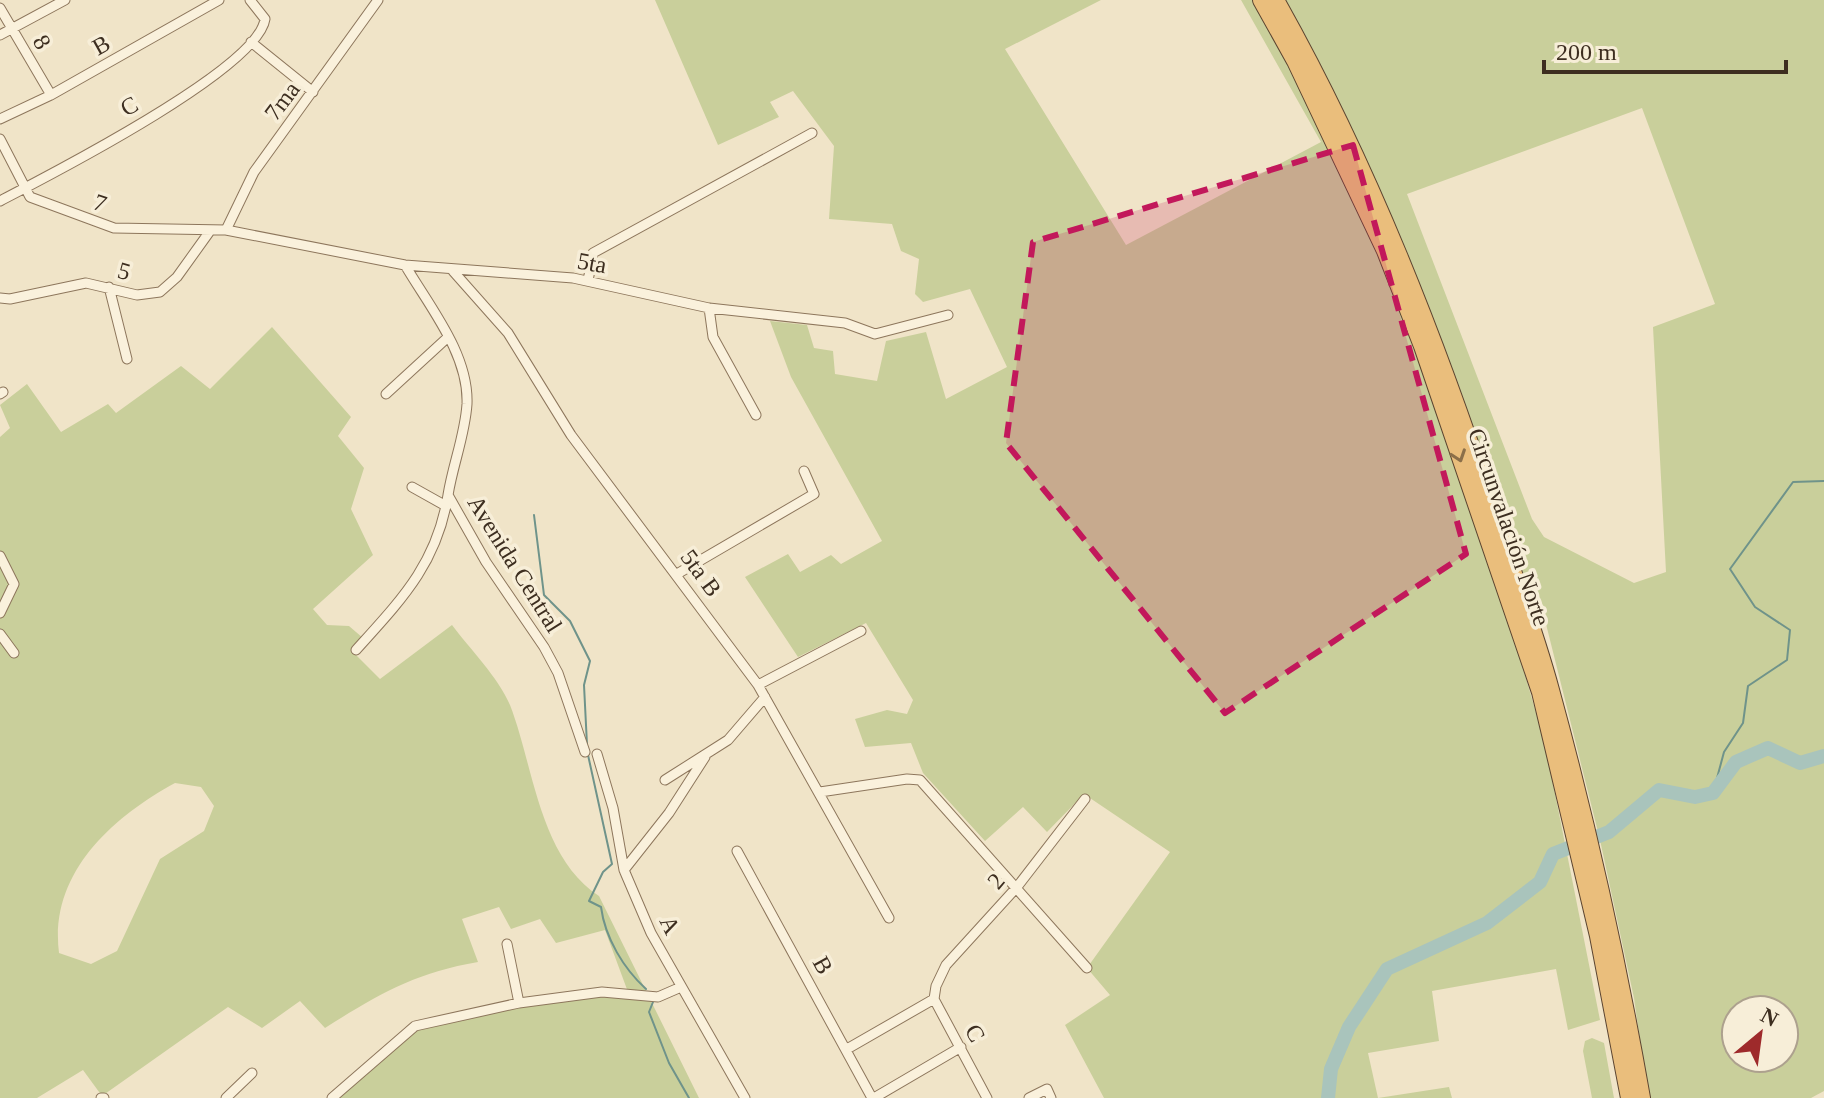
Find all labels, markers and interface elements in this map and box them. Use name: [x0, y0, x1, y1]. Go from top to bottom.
scale bar: [1544, 24, 1786, 74]
street label: 8: [28, 30, 56, 54]
street label: B: [88, 30, 114, 60]
text: 200 m: [1556, 39, 1617, 65]
street label: 7ma: [259, 76, 305, 125]
street label: C: [116, 91, 142, 121]
street label: 7: [90, 189, 110, 217]
street label: 5ta: [575, 248, 609, 278]
street label: 5: [115, 257, 133, 285]
street label: Circunvalación Norte: [1463, 425, 1555, 629]
one-way arrow: [1450, 448, 1466, 462]
street label: Avenida Central: [463, 491, 568, 637]
street label: 5ta B: [675, 545, 727, 601]
street label: 2: [982, 868, 1010, 894]
street label: A: [655, 912, 686, 939]
street label: B: [808, 952, 838, 978]
north arrow: [1720, 994, 1800, 1074]
text: N: [1756, 1002, 1783, 1032]
street label: C: [960, 1020, 990, 1046]

